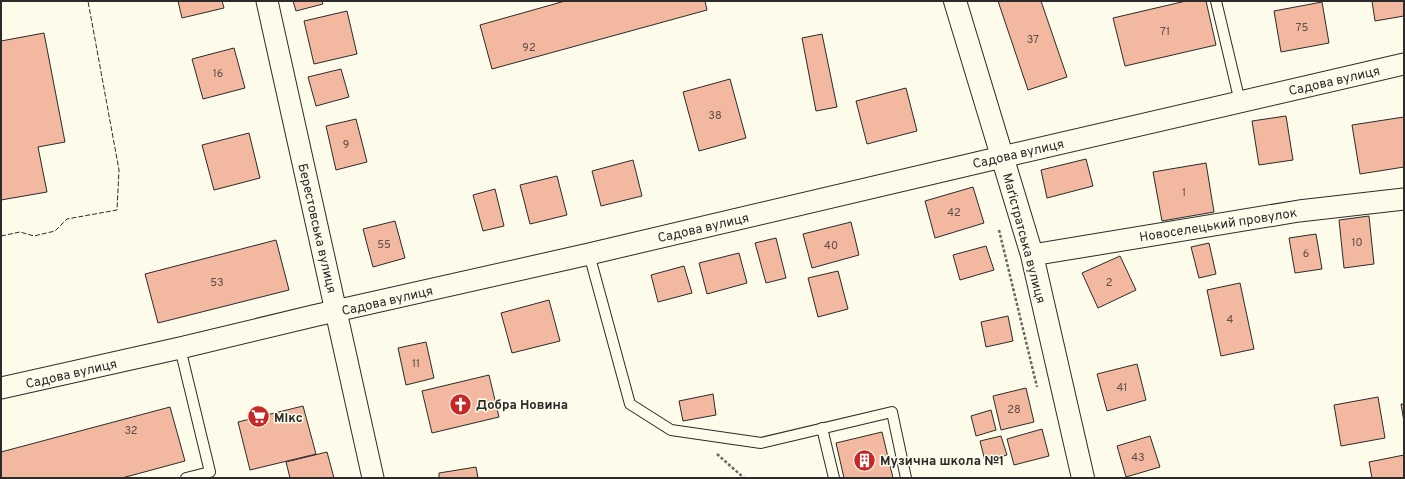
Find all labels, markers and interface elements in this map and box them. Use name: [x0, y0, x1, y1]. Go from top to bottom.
house number: 75: [1296, 21, 1308, 35]
house number: 71: [1160, 25, 1170, 39]
house number: 37: [1027, 33, 1039, 47]
house number: 92: [522, 41, 536, 55]
street label: Садова вулиця: [1287, 64, 1382, 100]
house number: 16: [213, 67, 223, 81]
house number: 38: [708, 109, 722, 123]
street label: Садова вулиця: [971, 137, 1066, 173]
house number: 9: [343, 138, 349, 152]
street label: Берестовська вулиця: [293, 162, 339, 295]
street label: Маґістратська вулиця: [998, 172, 1048, 305]
house number: 1: [1182, 186, 1186, 200]
house number: 42: [947, 206, 961, 220]
street label: Новоселецький провулок: [1138, 206, 1298, 246]
street label: Садова вулиця: [656, 211, 751, 247]
house number: 10: [1351, 236, 1363, 250]
house number: 55: [377, 238, 391, 252]
house number: 40: [824, 239, 838, 253]
house number: 6: [1303, 247, 1309, 261]
house number: 53: [210, 276, 224, 290]
house number: 2: [1106, 276, 1112, 290]
street label: Садова вулиця: [340, 284, 435, 320]
house number: 4: [1227, 313, 1234, 327]
street label: Садова вулиця: [24, 357, 119, 393]
house number: 11: [412, 357, 420, 371]
house number: 41: [1117, 381, 1127, 395]
church icon: Добра Новина: [448, 391, 474, 417]
place label: Добра Новина: [476, 398, 568, 414]
house number: 28: [1007, 403, 1021, 417]
supermarket icon: Мікс: [246, 404, 272, 430]
place label: Мікс: [274, 411, 303, 427]
house number: 32: [124, 424, 138, 438]
building icon: Музична школа №1: [852, 447, 878, 473]
house number: 43: [1131, 451, 1145, 465]
place label: Музична школа №1: [880, 454, 1004, 470]

